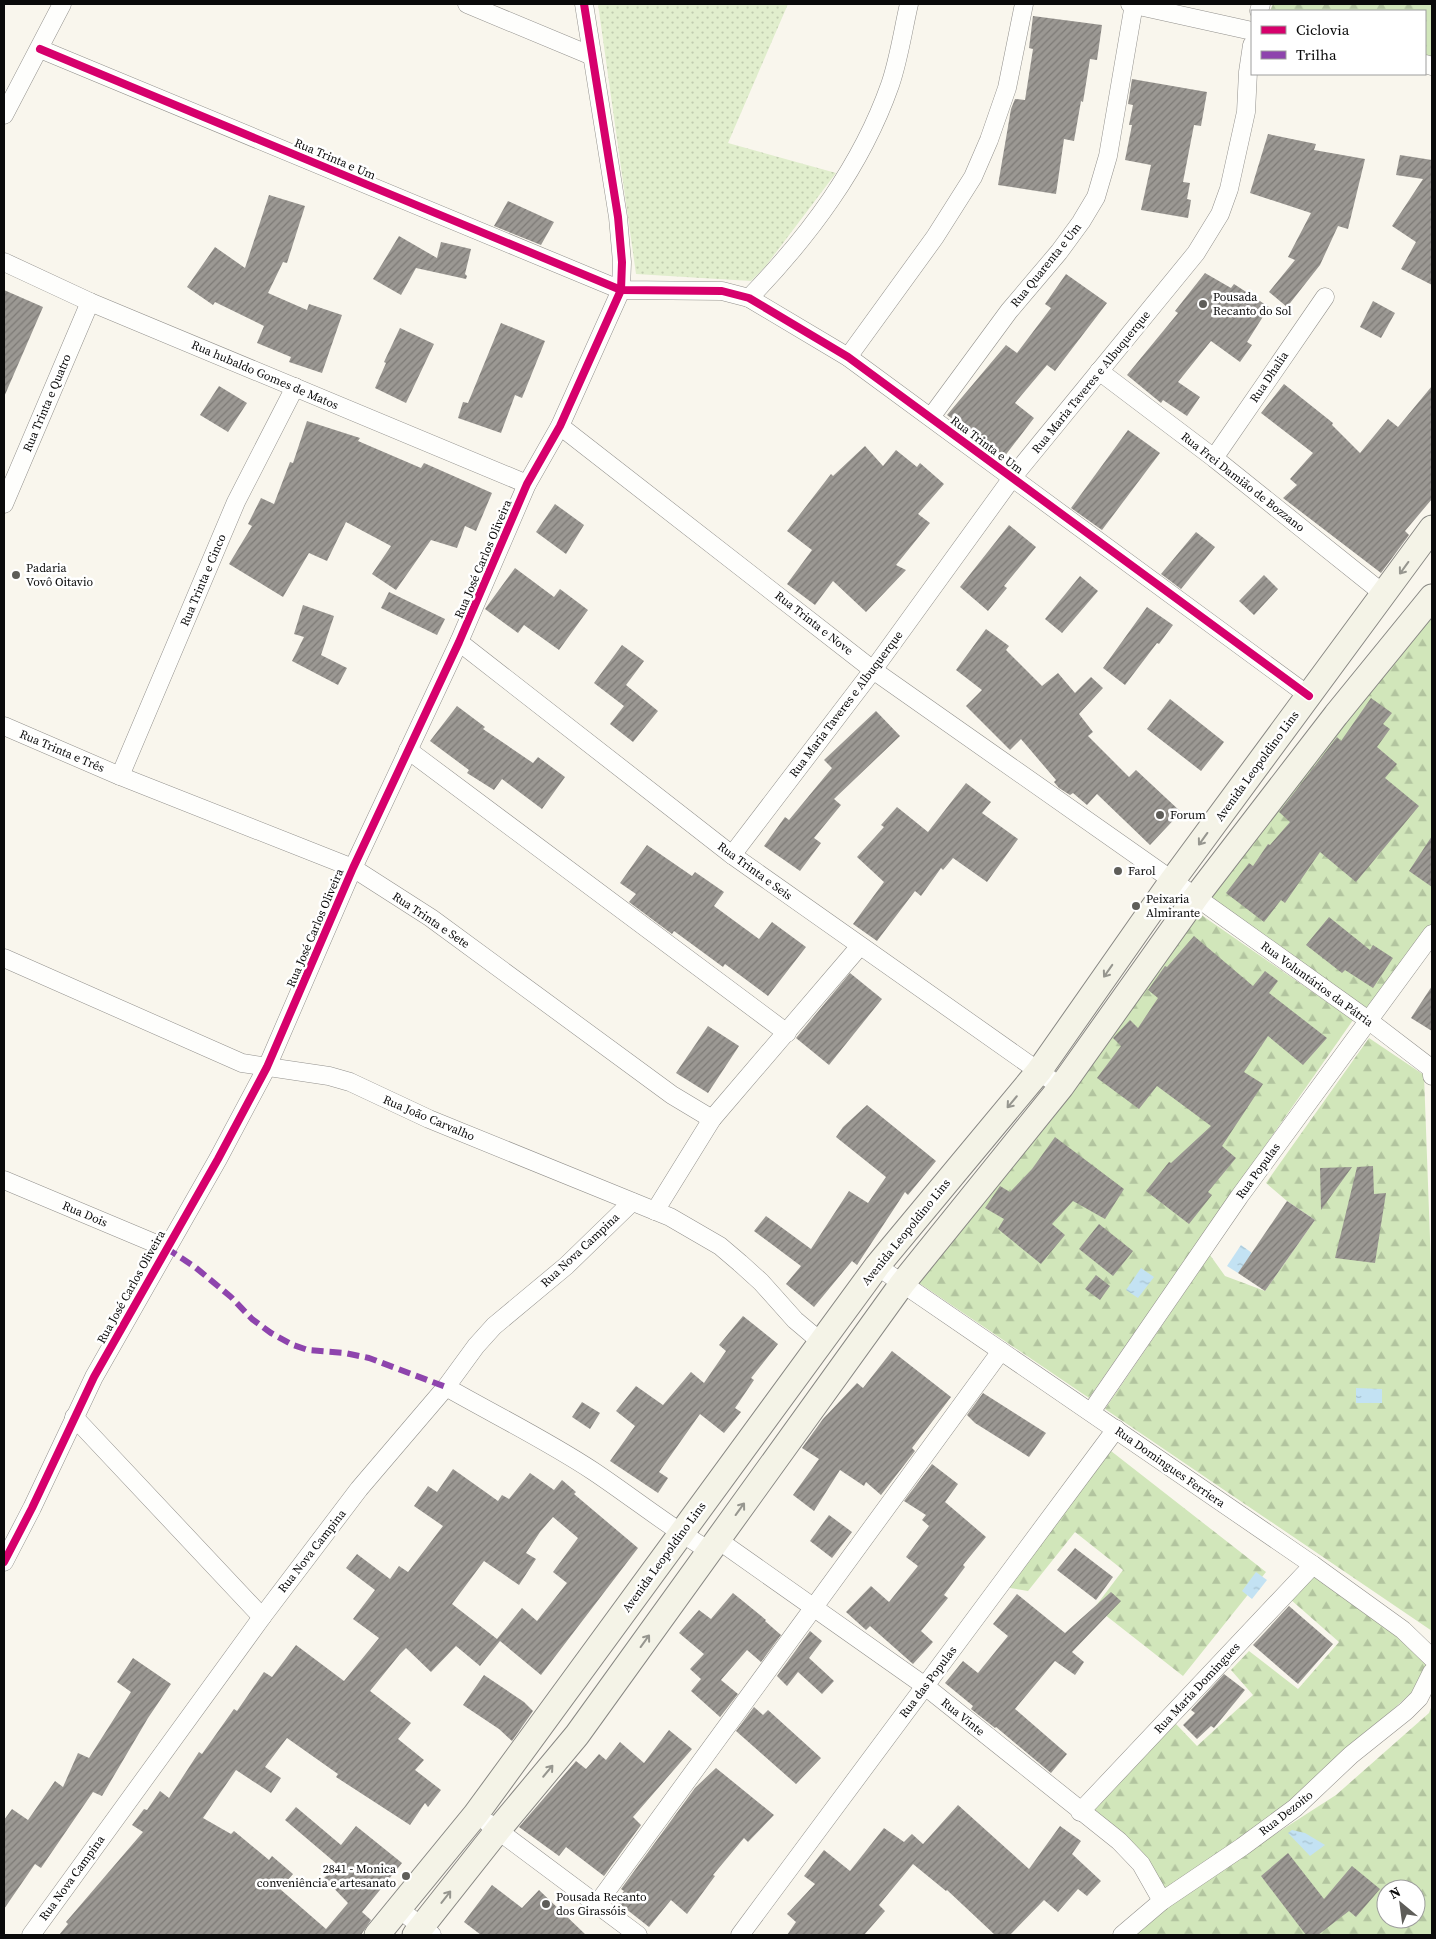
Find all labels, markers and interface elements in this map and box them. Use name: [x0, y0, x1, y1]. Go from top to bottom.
legend: [1251, 10, 1426, 75]
text: Ciclovia: [1296, 19, 1350, 40]
text: Trilha: [1296, 44, 1337, 65]
street label: Rua Trinta e Um: [292, 135, 378, 183]
street label: Rua Quarenta e Um: [1007, 219, 1085, 311]
place label: Pousada Recanto do Sol: [1213, 289, 1292, 319]
marker: Pousada Recanto do Sol: [1197, 298, 1209, 310]
street label: Rua Maria Taveres e Albuquerque: [1028, 307, 1154, 457]
street label: Rua hubaldo Gomes de Matos: [189, 337, 341, 413]
street label: Rua Dhalia: [1246, 348, 1293, 406]
street label: Rua Trinta e Quatro: [19, 351, 75, 454]
street label: Rua Trinta e Um: [947, 412, 1027, 478]
street label: Rua Frei Damião de Bozzano: [1178, 429, 1308, 536]
street label: Rua José Carlos Oliveira: [451, 496, 516, 621]
street label: Rua Trinta e Cinco: [176, 531, 230, 629]
place label: Padaria Vovô Oitavio: [26, 560, 93, 590]
one-way arrow: [1399, 561, 1409, 575]
marker: Padaria Vovô Oitavio: [10, 569, 22, 581]
street label: Rua Trinta e Nove: [772, 587, 856, 659]
street label: Rua Maria Taveres e Albuquerque: [786, 627, 906, 781]
street label: Avenida Leopoldino Lins: [1212, 708, 1302, 824]
street label: Rua Trinta e Três: [17, 726, 107, 776]
place label: Forum: [1170, 807, 1206, 823]
marker: Forum: [1154, 809, 1166, 821]
one-way arrow: [1198, 832, 1208, 846]
street label: Rua Trinta e Seis: [714, 838, 796, 904]
place label: Farol: [1128, 863, 1156, 879]
street label: Rua José Carlos Oliveira: [283, 865, 348, 990]
marker: Farol: [1112, 865, 1124, 877]
street label: Rua Trinta e Sete: [389, 888, 473, 952]
place label: Peixaria Almirante: [1146, 891, 1200, 921]
marker: Peixaria Almirante: [1130, 900, 1142, 912]
street label: Rua Voluntários da Pátria: [1258, 938, 1377, 1031]
one-way arrow: [1103, 964, 1113, 978]
street label: Rua João Carvalho: [381, 1091, 478, 1145]
one-way arrow: [1007, 1095, 1018, 1108]
street label: Rua Populas: [1232, 1140, 1284, 1202]
street label: Avenida Leopoldino Lins: [858, 1175, 954, 1289]
street label: Rua Dois: [60, 1197, 110, 1231]
street label: Rua Nova Campina: [537, 1209, 623, 1291]
street label: Rua José Carlos Oliveira: [93, 1227, 169, 1347]
street label: Rua Domingues Ferriera: [1112, 1423, 1229, 1512]
street label: Avenida Leopoldino Lins: [619, 1499, 709, 1615]
one-way arrow: [735, 1502, 745, 1516]
street label: Rua Nova Campina: [274, 1505, 350, 1596]
one-way arrow: [640, 1634, 650, 1648]
street label: Rua Maria Domingues: [1151, 1639, 1243, 1737]
street label: Rua das Populas: [896, 1643, 960, 1721]
street label: Rua Vinte: [938, 1694, 988, 1740]
one-way arrow: [542, 1764, 553, 1777]
street label: Rua Dezoito: [1256, 1787, 1317, 1839]
street label: Rua Nova Campina: [36, 1831, 109, 1924]
place label: 2841 - Monica conveniência e artesanato: [257, 1861, 397, 1891]
marker: 2841 - Monica conveniência e artesanato: [400, 1870, 412, 1882]
north arrow: [1376, 1879, 1426, 1929]
text: N: [1385, 1881, 1404, 1904]
place label: Pousada Recanto dos Girassóis: [556, 1889, 647, 1919]
one-way arrow: [440, 1891, 451, 1904]
marker: Pousada Recanto dos Girassóis: [540, 1898, 552, 1910]

